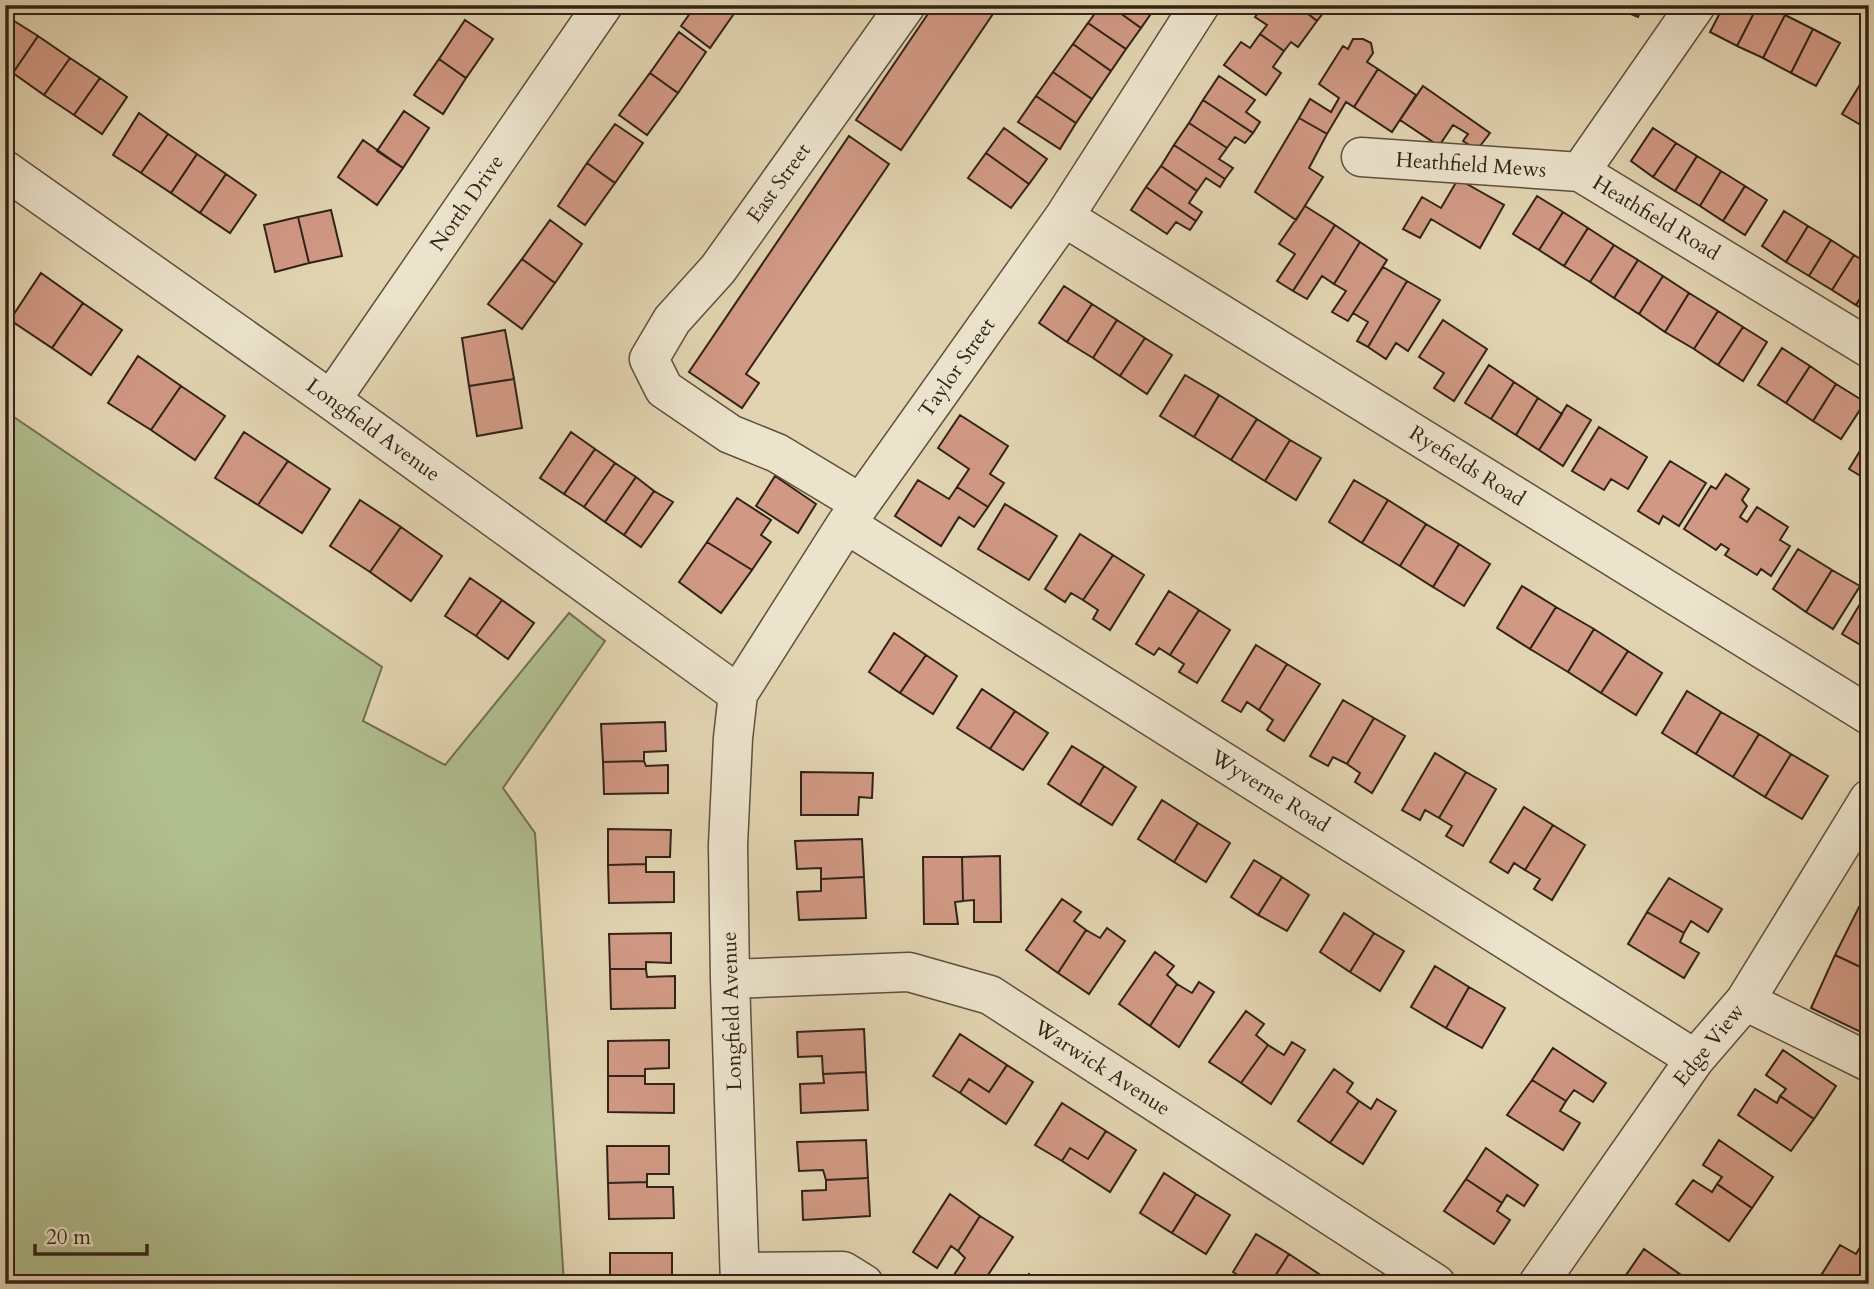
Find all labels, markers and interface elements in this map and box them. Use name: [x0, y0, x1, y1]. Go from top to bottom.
street label: East Street: [740, 137, 818, 229]
street label: Heathfield Mews: [1395, 145, 1547, 185]
street label: North Drive: [423, 149, 511, 257]
street label: Heathfield Road: [1587, 168, 1725, 268]
street label: Taylor Street: [912, 312, 1002, 424]
street label: Longfield Avenue: [300, 371, 446, 489]
street label: Ryefields Road: [1403, 419, 1531, 513]
street label: Wyverne Road: [1204, 742, 1335, 839]
street label: Longfield Avenue: [715, 931, 749, 1091]
street label: Edge View: [1667, 997, 1751, 1093]
street label: Warwick Avenue: [1027, 1012, 1176, 1123]
scale bar: [35, 1212, 147, 1256]
text: 20 m: [46, 1223, 91, 1252]

